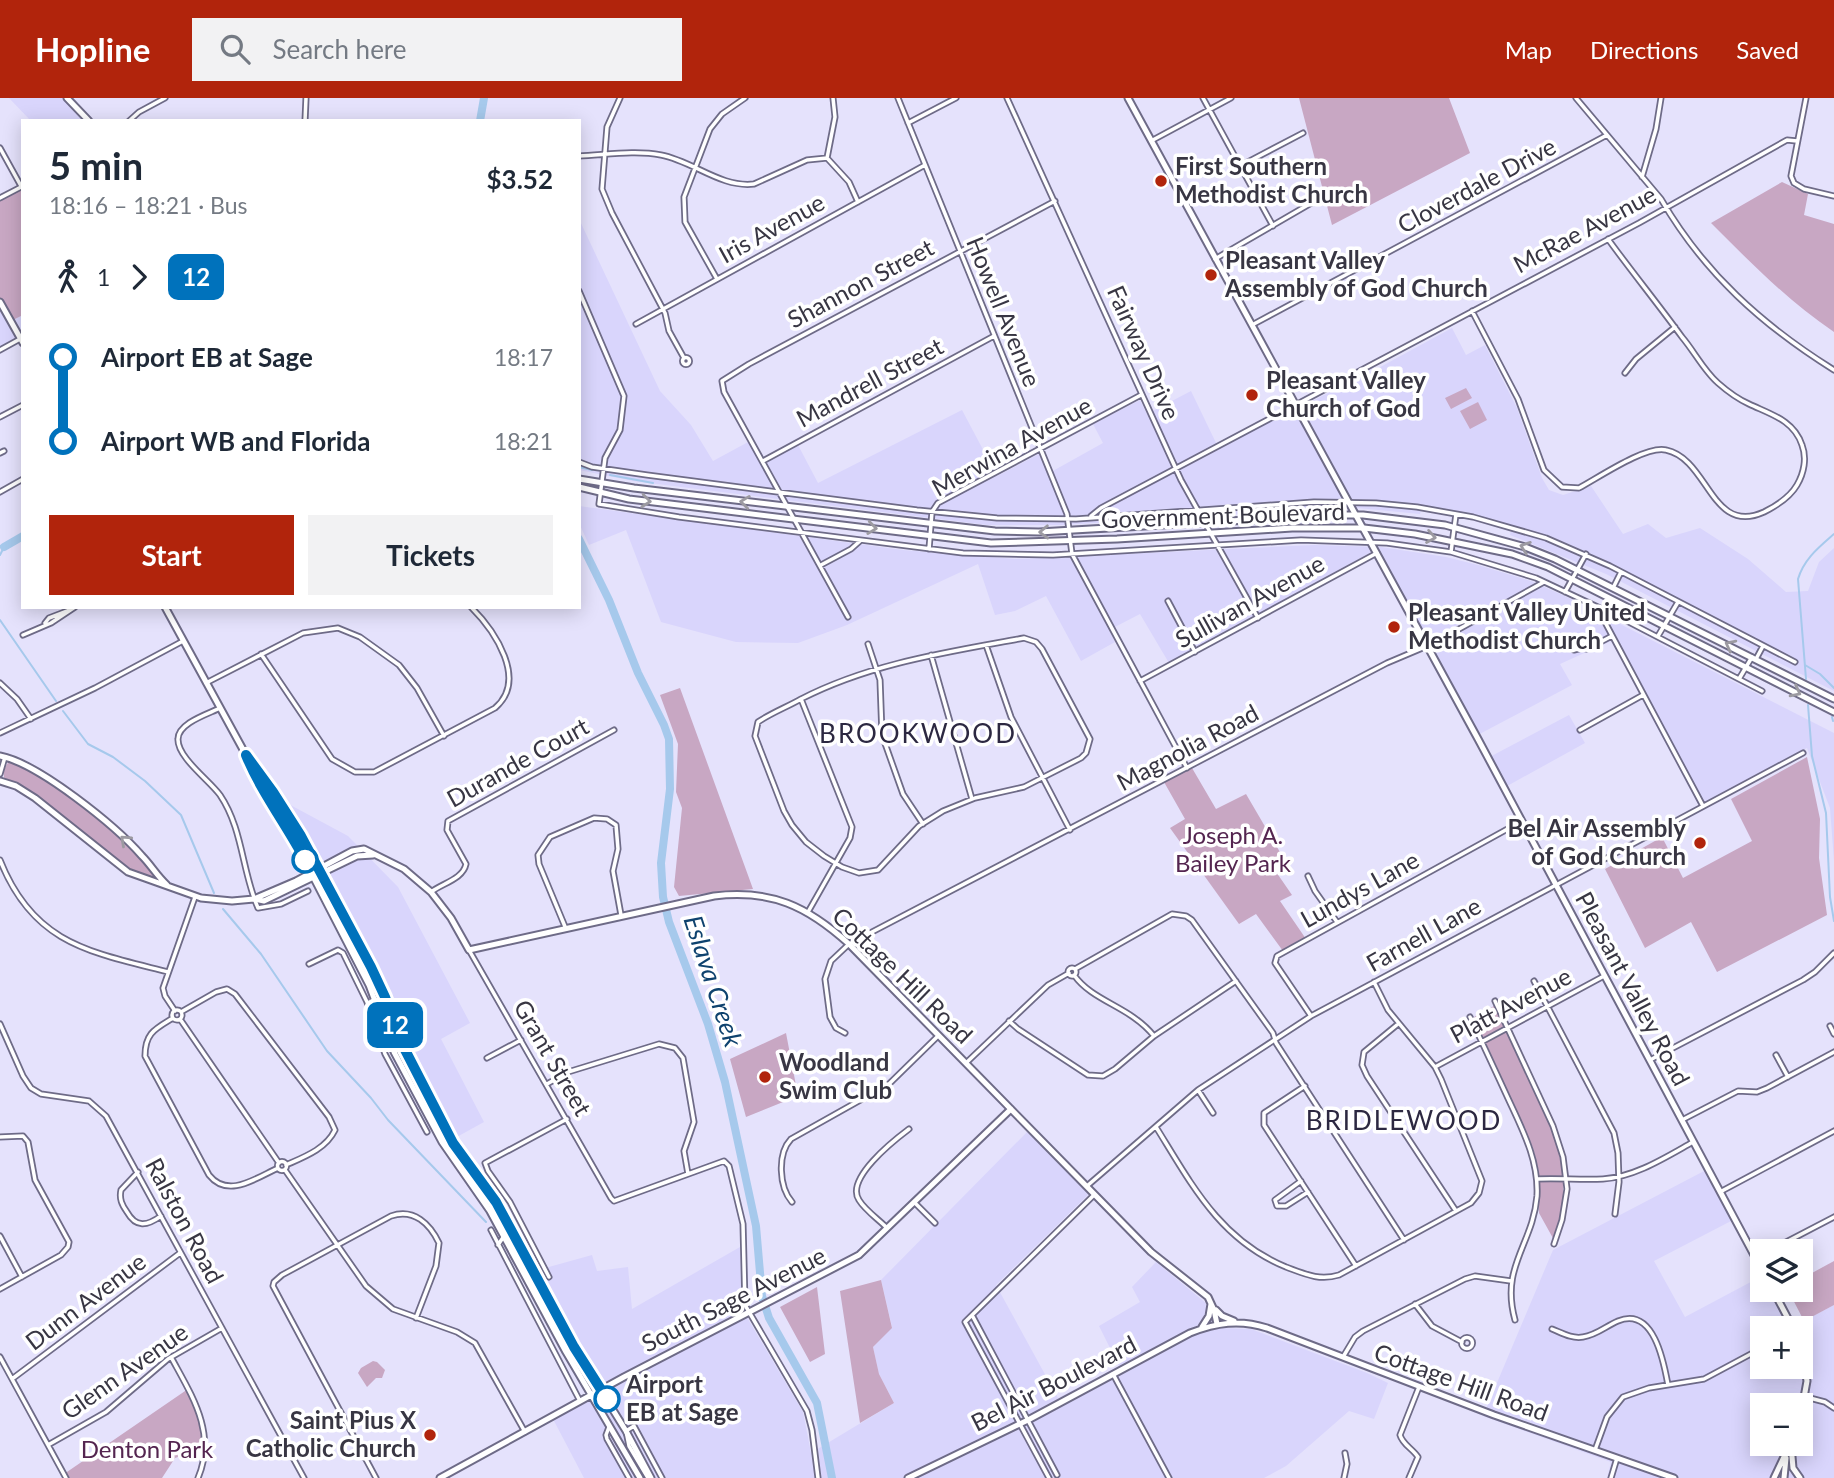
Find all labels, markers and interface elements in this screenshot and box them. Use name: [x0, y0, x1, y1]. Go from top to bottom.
search box: [192, 18, 682, 81]
text: Hopline: [35, 29, 150, 69]
icon: search: [216, 30, 254, 68]
text: Search here: [272, 33, 407, 65]
text: Map: [1505, 35, 1552, 64]
text: Directions: [1590, 35, 1698, 64]
text: Saved: [1736, 35, 1799, 64]
street label: Cloverdale Drive: [1392, 131, 1560, 239]
text: 5 min: [49, 142, 143, 188]
place label: First Southern Methodist Church: [1175, 151, 1368, 208]
text: $3.52: [487, 163, 553, 195]
marker: First Southern Methodist Church: [1153, 173, 1169, 189]
street label: McRae Avenue: [1508, 179, 1661, 278]
street label: Iris Avenue: [713, 187, 829, 269]
text: 18:16 – 18:21 · Bus: [49, 191, 248, 219]
street label: Shannon Street: [782, 232, 939, 333]
street label: Howell Avenue: [961, 232, 1048, 391]
place label: Pleasant Valley Assembly of God Church: [1224, 245, 1488, 302]
icon: walk: [49, 258, 87, 296]
icon: forward: [120, 258, 158, 296]
text: 12: [182, 262, 210, 291]
text: 1: [97, 263, 110, 291]
marker: Pleasant Valley Assembly of God Church: [1203, 267, 1219, 283]
street label: Fairway Drive: [1102, 281, 1187, 424]
street label: Mandrell Street: [791, 331, 948, 433]
text: Airport EB at Sage: [101, 341, 313, 373]
text: 18:17: [494, 343, 553, 371]
place label: Pleasant Valley Church of God: [1266, 365, 1426, 422]
marker: Pleasant Valley Church of God: [1244, 387, 1260, 403]
street label: Merwina Avenue: [926, 390, 1096, 502]
text: Airport WB and Florida: [101, 425, 370, 457]
text: 18:21: [494, 427, 553, 455]
one-way arrow: [640, 493, 652, 508]
one-way arrow: [739, 494, 751, 509]
street label: Government Boulevard: [1100, 496, 1345, 533]
button: Start: [49, 515, 294, 595]
button: Tickets: [308, 515, 553, 595]
one-way arrow: [866, 521, 878, 536]
one-way arrow: [1038, 524, 1049, 539]
one-way arrow: [1425, 529, 1437, 544]
one-way arrow: [1519, 541, 1531, 555]
street label: Sullivan Avenue: [1170, 548, 1329, 653]
place label: Pleasant Valley United Methodist Church: [1408, 597, 1645, 654]
marker: Pleasant Valley United Methodist Church: [1386, 619, 1402, 635]
one-way arrow: [1725, 640, 1737, 654]
one-way arrow: [1789, 684, 1802, 698]
street label: Magnolia Road: [1112, 697, 1263, 796]
street label: Durande Court: [441, 711, 594, 813]
district label: BROOKWOOD: [819, 717, 1017, 749]
place label: Bel Air Assembly of God Church: [1507, 813, 1686, 870]
park label: Joseph A. Bailey Park: [1175, 820, 1292, 877]
marker: Bel Air Assembly of God Church: [1692, 835, 1708, 851]
one-way arrow: [120, 836, 133, 848]
street label: Lundys Lane: [1295, 844, 1424, 933]
unlabelled marker: [292, 847, 318, 873]
street label: Pleasant Valley Road: [1570, 886, 1697, 1090]
street label: Farnell Lane: [1361, 890, 1486, 977]
street label: Cottage Hill Road: [827, 901, 979, 1049]
water label: Eslava Creek: [678, 911, 750, 1051]
street label: Platt Avenue: [1445, 961, 1576, 1049]
street label: Grant Street: [508, 994, 598, 1121]
line badge: 12: [364, 1002, 426, 1048]
text: 12: [381, 1010, 409, 1039]
place label: Woodland Swim Club: [779, 1047, 892, 1104]
marker: Woodland Swim Club: [757, 1069, 773, 1085]
district label: BRIDLEWOOD: [1306, 1104, 1502, 1136]
street label: Ralston Road: [140, 1153, 230, 1288]
map controls: [1750, 1239, 1813, 1456]
button: layers: [1750, 1239, 1813, 1302]
street label: South Sage Avenue: [636, 1240, 830, 1358]
street label: Dunn Avenue: [19, 1246, 151, 1355]
button: +: [1750, 1316, 1813, 1379]
street label: Glenn Avenue: [55, 1317, 193, 1425]
street label: Bel Air Boulevard: [966, 1329, 1141, 1437]
street label: Cottage Hill Road: [1370, 1337, 1553, 1427]
place label: Airport EB at Sage: [625, 1369, 739, 1426]
marker: Airport EB at Sage: [594, 1386, 620, 1412]
button: −: [1750, 1393, 1813, 1456]
place label: Saint Pius X Catholic Church: [246, 1405, 417, 1462]
marker: Saint Pius X Catholic Church: [422, 1427, 438, 1443]
park label: Denton Park: [81, 1434, 214, 1463]

